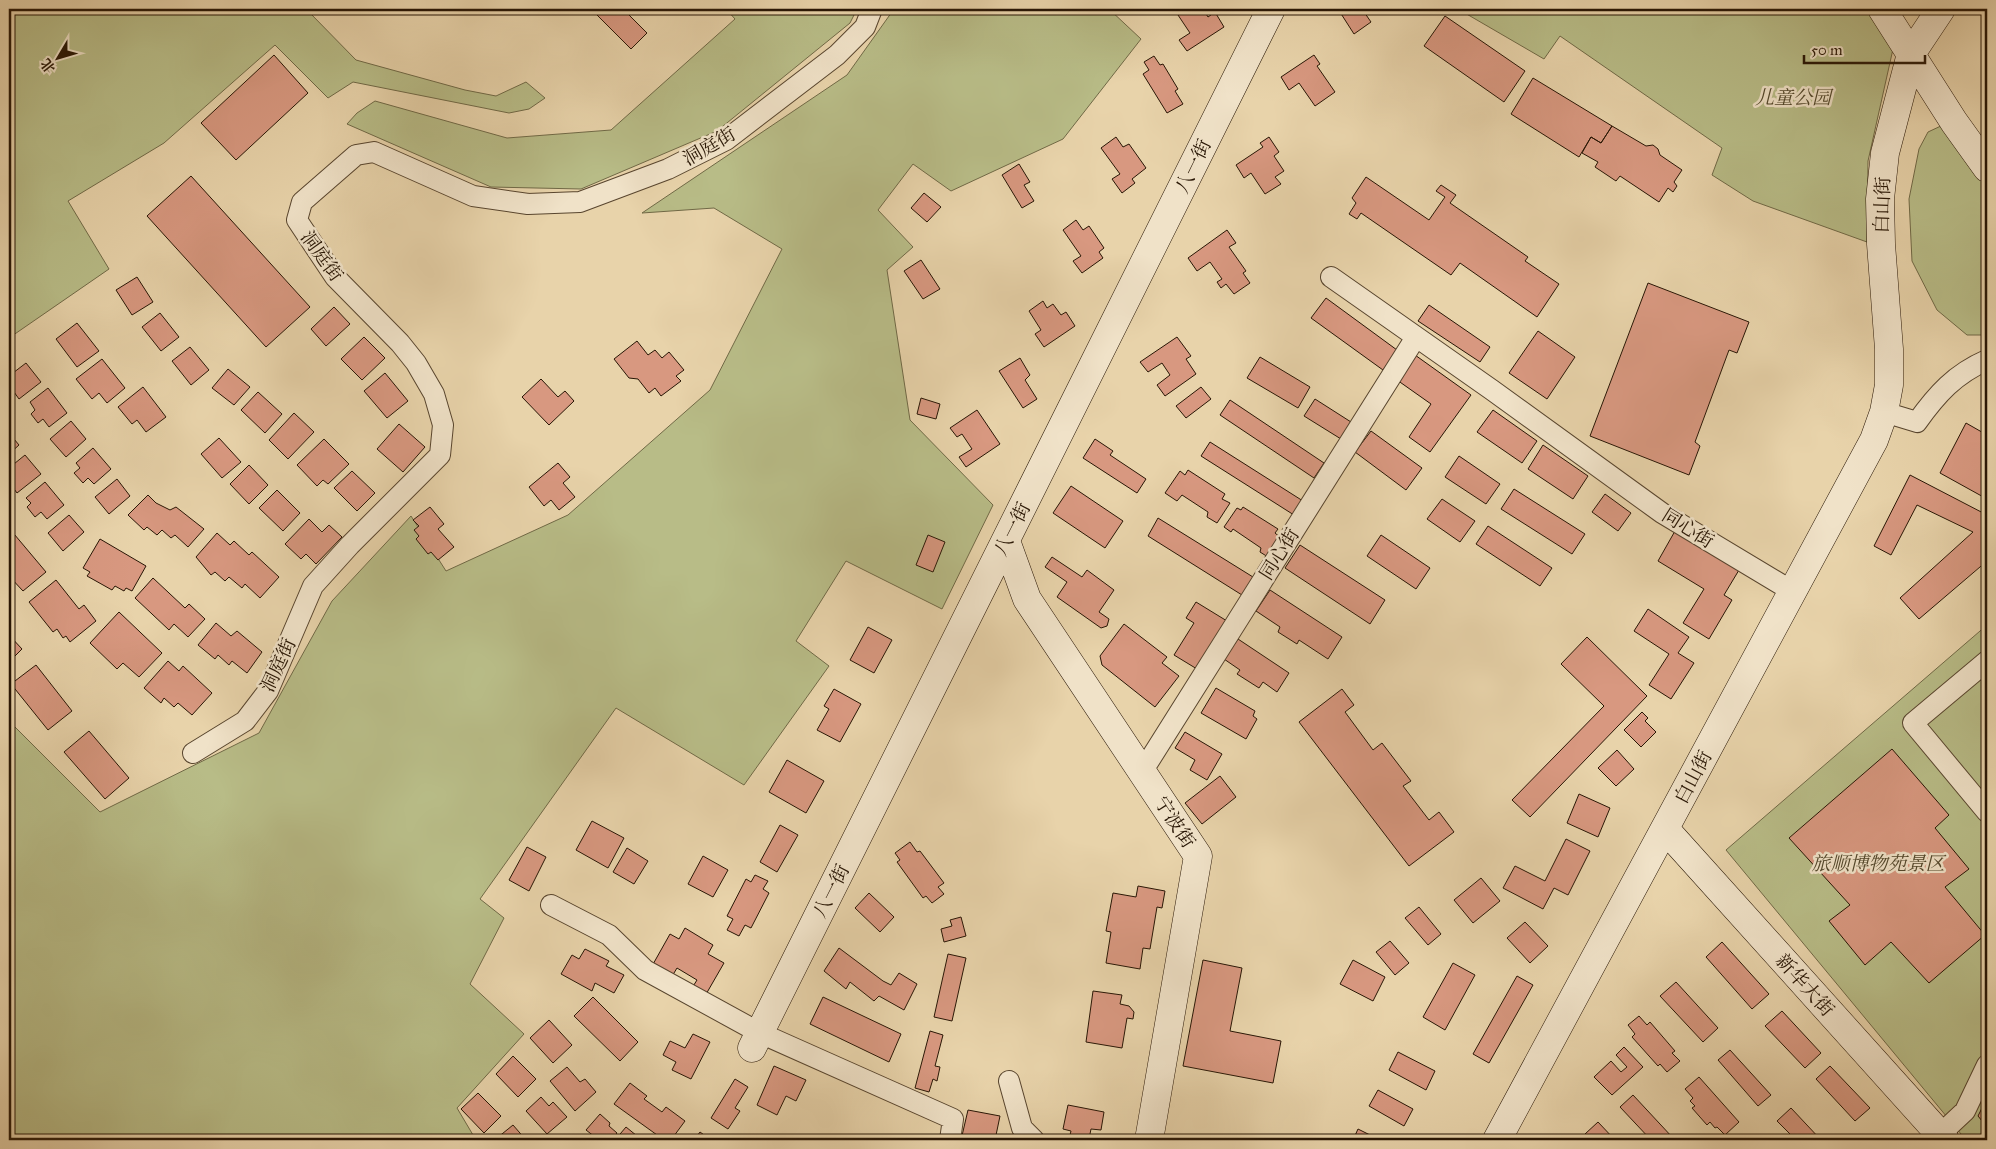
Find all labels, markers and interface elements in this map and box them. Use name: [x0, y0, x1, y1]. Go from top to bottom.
north arrow: [32, 32, 82, 82]
scale bar: [1804, 32, 1925, 64]
text: 50 m: [1811, 41, 1843, 59]
text: 北: [37, 55, 59, 76]
park label: 儿童公园: [1755, 86, 1834, 109]
street label: 洞庭街: [679, 122, 739, 170]
street label: 八一街: [1170, 135, 1216, 197]
street label: 白山街: [1870, 176, 1894, 234]
street label: 洞庭街: [296, 226, 348, 286]
street label: 八一街: [989, 498, 1035, 560]
street label: 同心街: [1658, 503, 1718, 553]
street label: 同心街: [1254, 524, 1304, 584]
street label: 洞庭街: [256, 634, 300, 696]
street label: 白山街: [1669, 746, 1717, 808]
street label: 宁波街: [1150, 792, 1200, 852]
park label: 旅顺博物苑景区: [1811, 852, 1947, 875]
street label: 八一街: [808, 860, 854, 922]
street label: 新华大街: [1771, 949, 1839, 1021]

